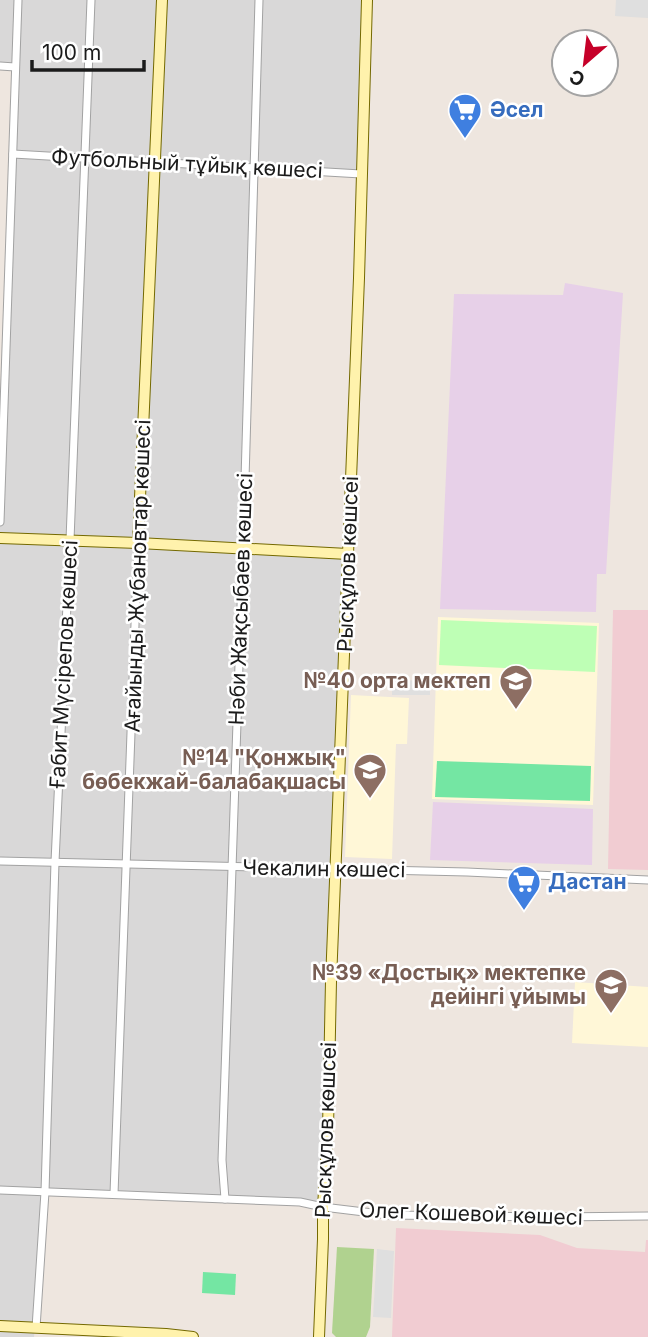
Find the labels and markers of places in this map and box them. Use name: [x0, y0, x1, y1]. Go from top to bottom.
supermarket icon: Əсел: [446, 91, 484, 140]
place label: Əсел: [490, 97, 543, 122]
school or university icon: №40 орта мектеп: [497, 662, 535, 711]
place label: №40 орта мектеп: [303, 668, 491, 693]
place label: №14 "Қонжық" бөбекжай-балабақшасы: [82, 745, 346, 794]
school or university icon: №14 "Қонжық" бөбекжай-балабақшасы: [351, 751, 389, 800]
supermarket icon: Дастан: [505, 863, 543, 912]
place label: Дастан: [548, 869, 626, 894]
place label: №39 «Достық» мектепке дейінгі ұйымы: [312, 960, 586, 1009]
school or university icon: №39 «Достық» мектепке дейінгі ұйымы: [592, 966, 630, 1015]

